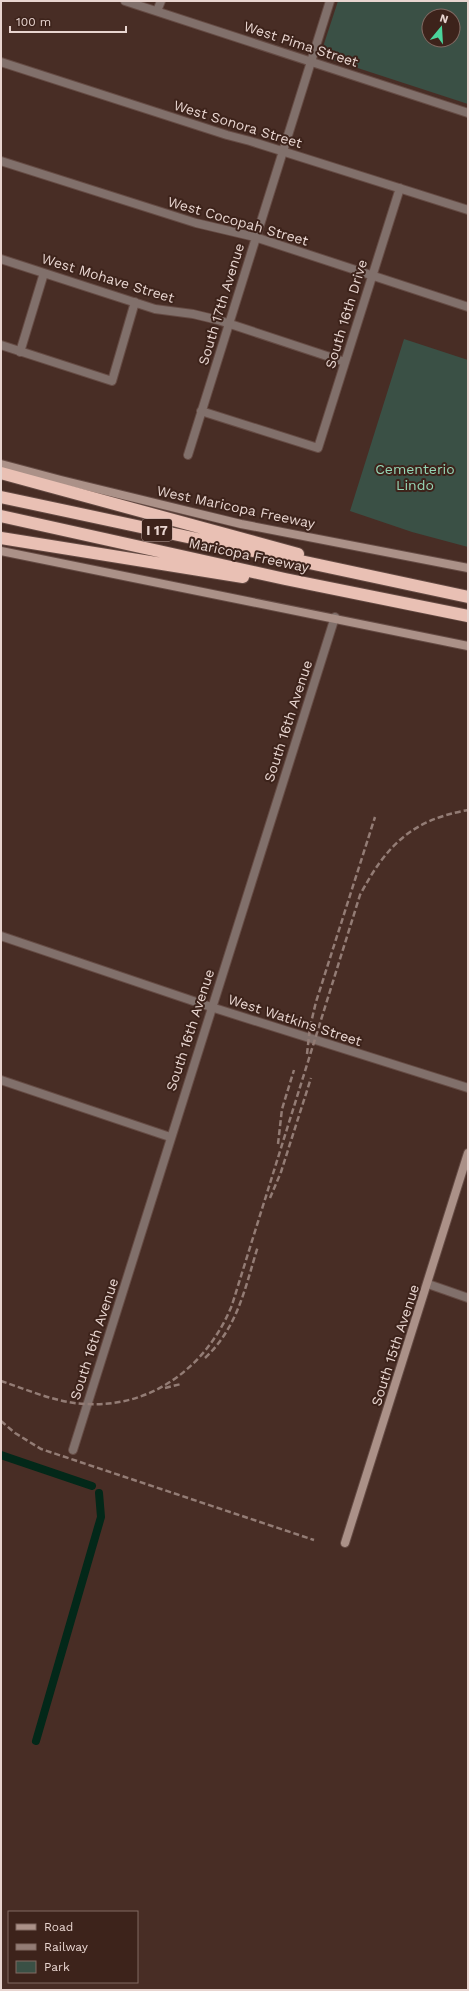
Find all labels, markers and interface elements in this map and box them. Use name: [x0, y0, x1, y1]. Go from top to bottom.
scale bar: [10, 8, 126, 34]
north arrow: [421, 8, 461, 48]
text: N: [438, 12, 450, 26]
text: 100 m: [16, 15, 51, 29]
street label: West Pima Street: [242, 18, 360, 70]
street label: West Sonora Street: [172, 97, 304, 151]
street label: West Cocopah Street: [166, 193, 310, 249]
street label: South 17th Avenue: [195, 241, 247, 367]
street label: West Mohave Street: [40, 250, 176, 306]
street label: South 16th Drive: [322, 258, 370, 370]
park label: Cementerio Lindo: [375, 461, 455, 493]
street label: West Maricopa Freeway: [155, 482, 317, 532]
road number: I 17: [142, 519, 172, 541]
street label: Maricopa Freeway: [187, 534, 311, 576]
street label: South 16th Avenue: [261, 658, 315, 784]
street label: South 16th Avenue: [163, 967, 217, 1093]
street label: West Watkins Street: [226, 991, 364, 1049]
street label: South 16th Avenue: [67, 1276, 121, 1402]
street label: South 15th Avenue: [368, 1282, 422, 1408]
legend: [8, 1911, 138, 1983]
text: Road: [44, 1920, 73, 1934]
text: Railway: [44, 1940, 89, 1954]
text: Park: [44, 1960, 70, 1974]

